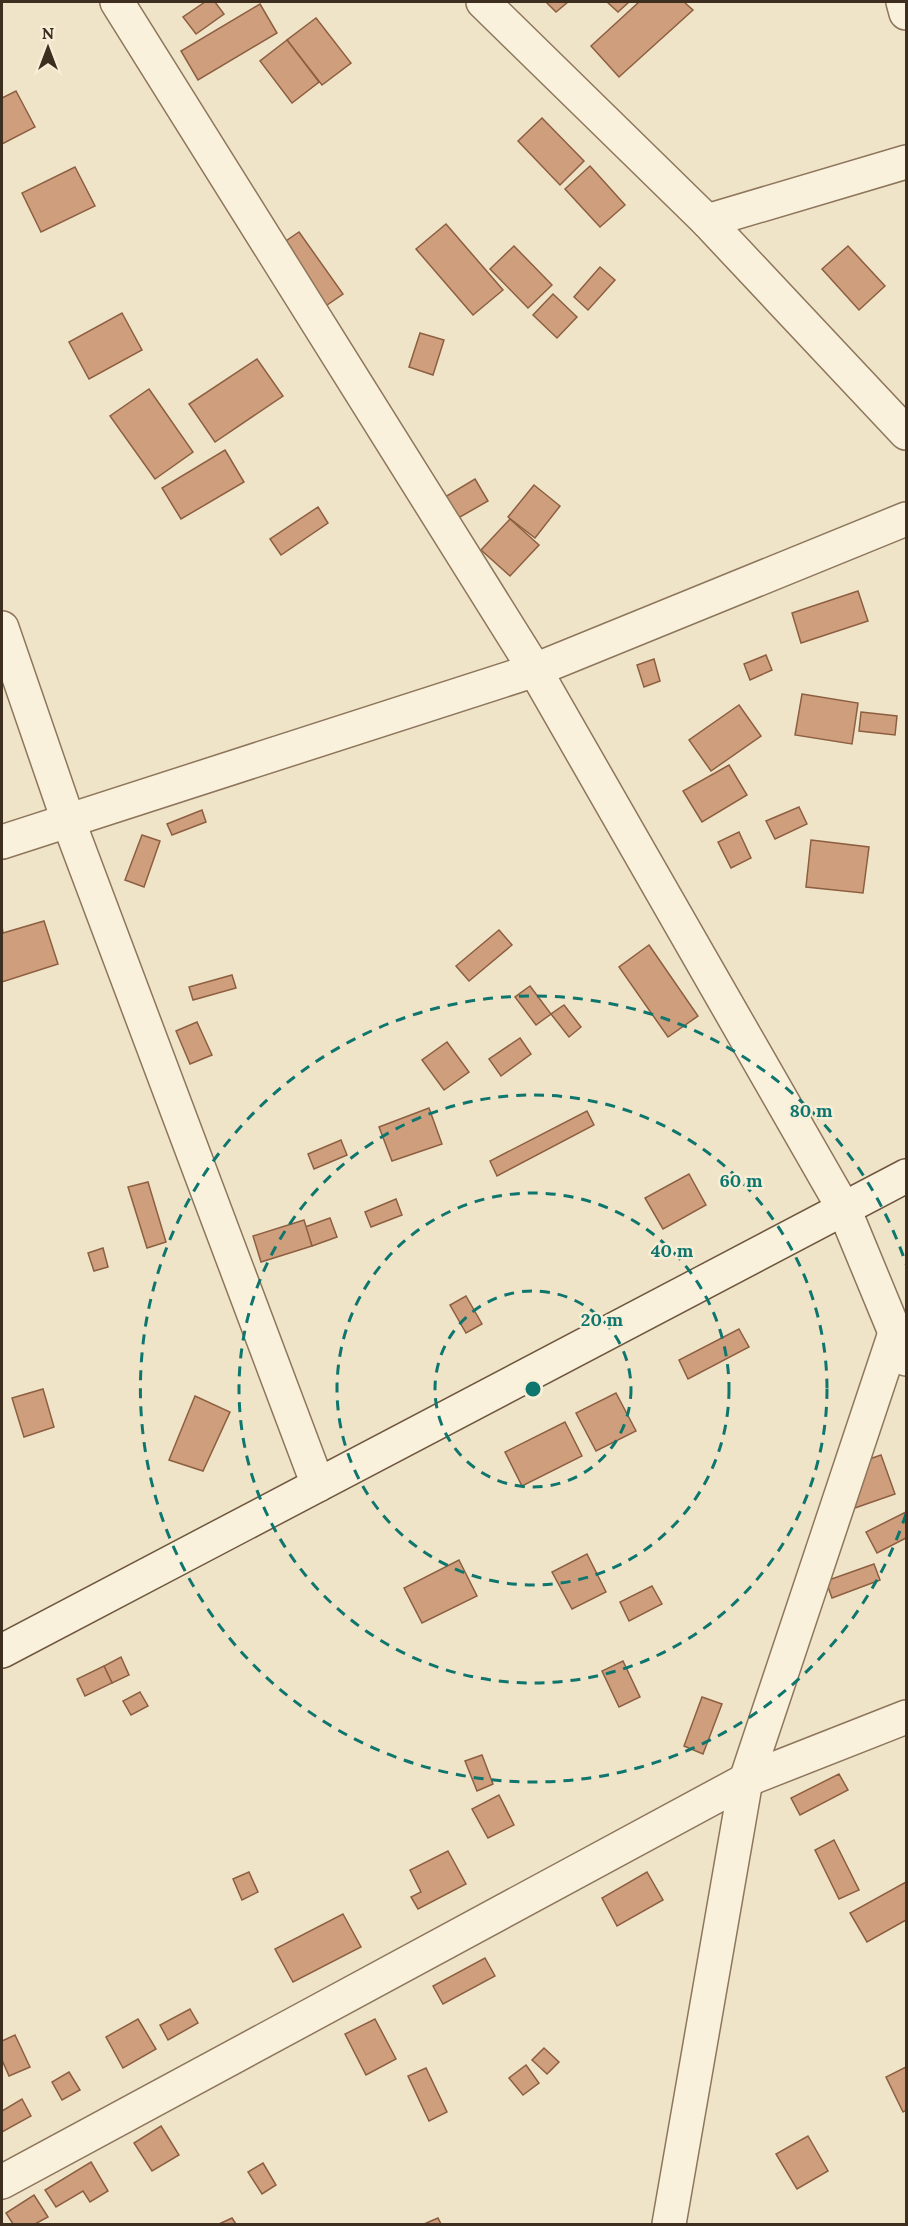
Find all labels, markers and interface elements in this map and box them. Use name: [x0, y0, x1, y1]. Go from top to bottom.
north arrow: [18, 18, 78, 78]
text: N: [42, 23, 54, 43]
text: 80 m: [789, 1099, 833, 1122]
text: 60 m: [719, 1169, 763, 1192]
text: 40 m: [651, 1239, 694, 1262]
text: 20 m: [581, 1308, 624, 1331]
centre of rings: [523, 1379, 543, 1399]

